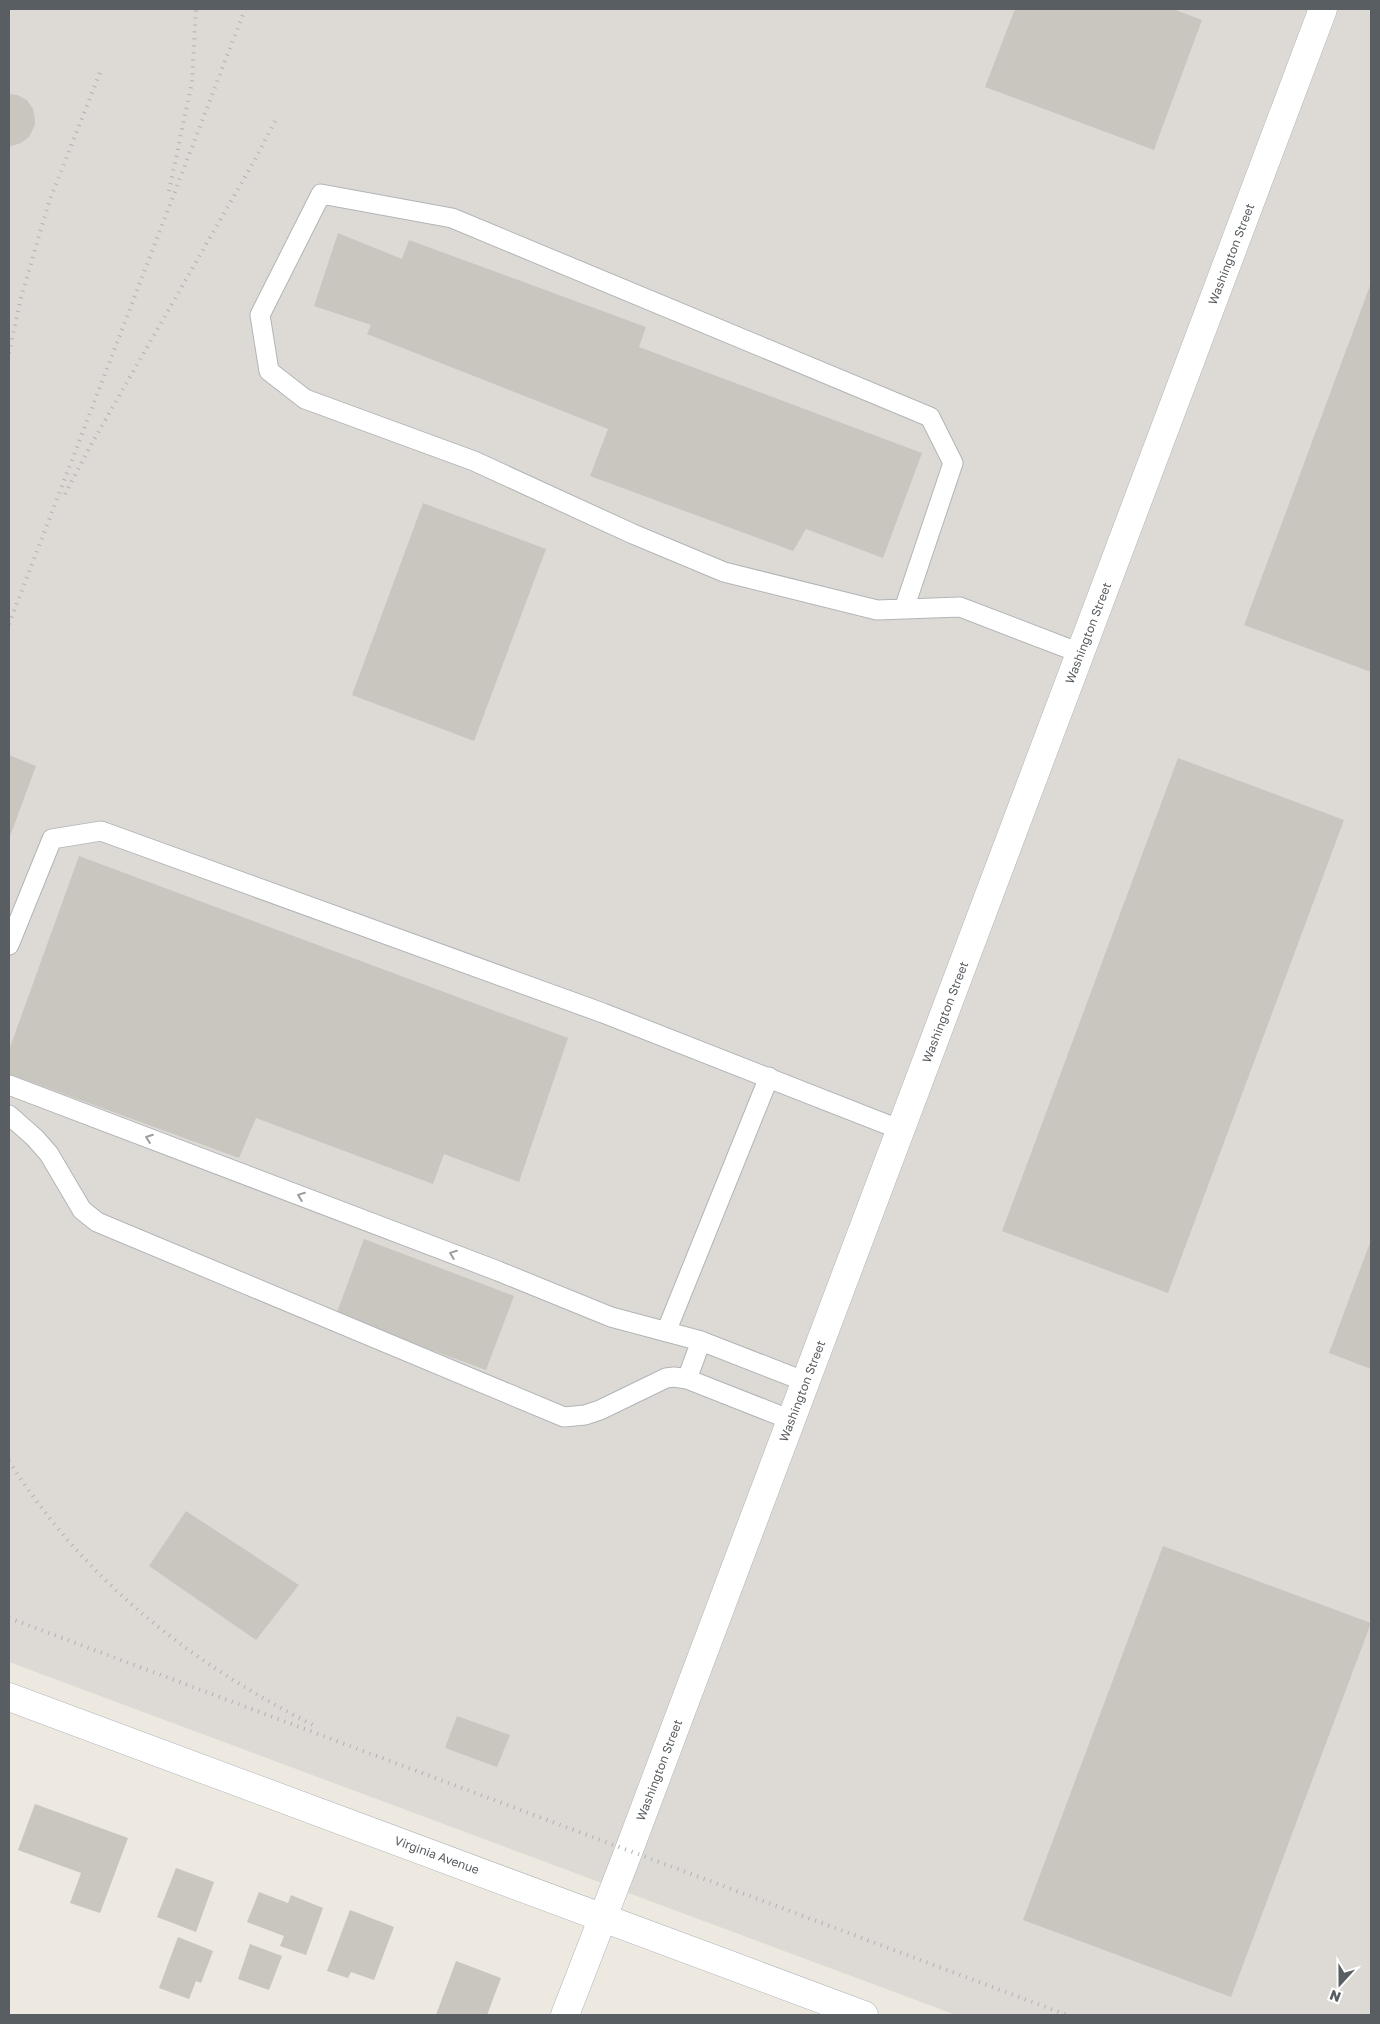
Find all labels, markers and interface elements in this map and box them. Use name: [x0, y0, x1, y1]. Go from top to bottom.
street label: Washington Street: [1205, 201, 1257, 307]
street label: Washington Street: [1062, 580, 1114, 686]
street label: Washington Street: [919, 959, 971, 1065]
one-way arrow: [145, 1134, 154, 1144]
one-way arrow: [297, 1192, 306, 1202]
one-way arrow: [449, 1250, 457, 1260]
street label: Washington Street: [776, 1338, 828, 1444]
street label: Washington Street: [633, 1717, 685, 1823]
street label: Virginia Avenue: [393, 1833, 481, 1877]
north arrow: [1315, 1959, 1365, 2009]
text: N: [1327, 1987, 1343, 2006]

